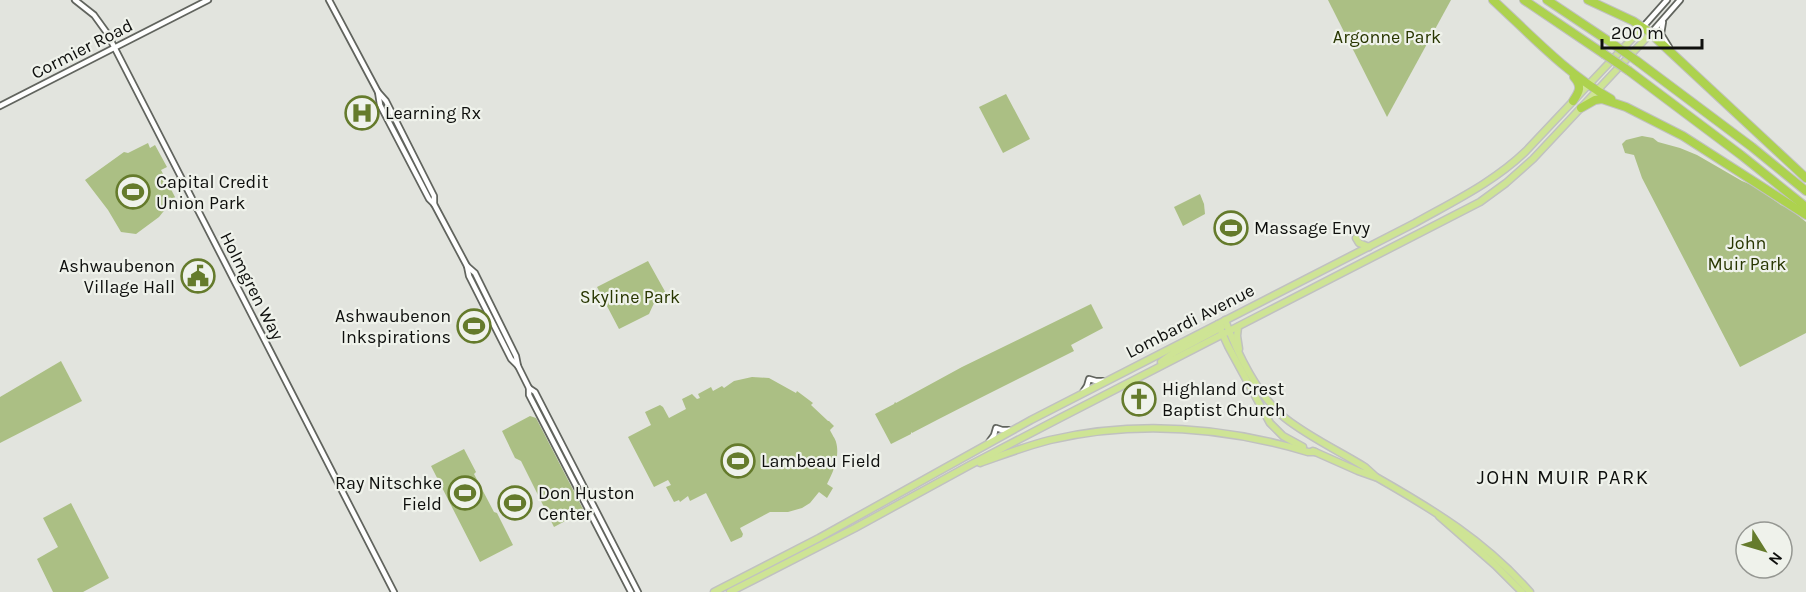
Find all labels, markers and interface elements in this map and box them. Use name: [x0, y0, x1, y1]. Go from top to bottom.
scale bar: [1602, 12, 1702, 50]
street label: Cormier Road: [28, 14, 136, 84]
text: 200 m: [1611, 22, 1664, 44]
park label: Argonne Park: [1333, 26, 1441, 48]
hospital icon: Learning Rx: [344, 95, 380, 131]
place label: Learning Rx: [385, 102, 481, 124]
place label: Capital Credit Union Park: [156, 171, 269, 214]
sports icon: Capital Credit Union Park: [115, 174, 151, 210]
sports icon: Massage Envy: [1213, 210, 1249, 246]
place label: Massage Envy: [1254, 217, 1371, 239]
street label: Holmgren Way: [215, 228, 289, 344]
park label: John Muir Park: [1708, 232, 1786, 275]
place label: Ashwaubenon Village Hall: [59, 255, 175, 298]
public building icon: Ashwaubenon Village Hall: [180, 258, 216, 294]
street label: Lombardi Avenue: [1122, 279, 1258, 363]
park label: Skyline Park: [580, 286, 680, 308]
place label: Ashwaubenon Inkspirations: [335, 305, 451, 348]
sports icon: Ashwaubenon Inkspirations: [456, 308, 492, 344]
place label: Highland Crest Baptist Church: [1162, 378, 1286, 421]
church icon: Highland Crest Baptist Church: [1121, 381, 1157, 417]
sports icon: Lambeau Field: [720, 443, 756, 479]
place label: Lambeau Field: [761, 450, 881, 472]
district label: JOHN MUIR PARK: [1477, 466, 1649, 489]
place label: Ray Nitschke Field: [335, 472, 442, 515]
sports icon: Ray Nitschke Field: [447, 475, 483, 511]
place label: Don Huston Center: [538, 482, 635, 525]
sports icon: Don Huston Center: [497, 485, 533, 521]
north arrow: [1734, 520, 1794, 580]
text: N: [1765, 548, 1787, 569]

